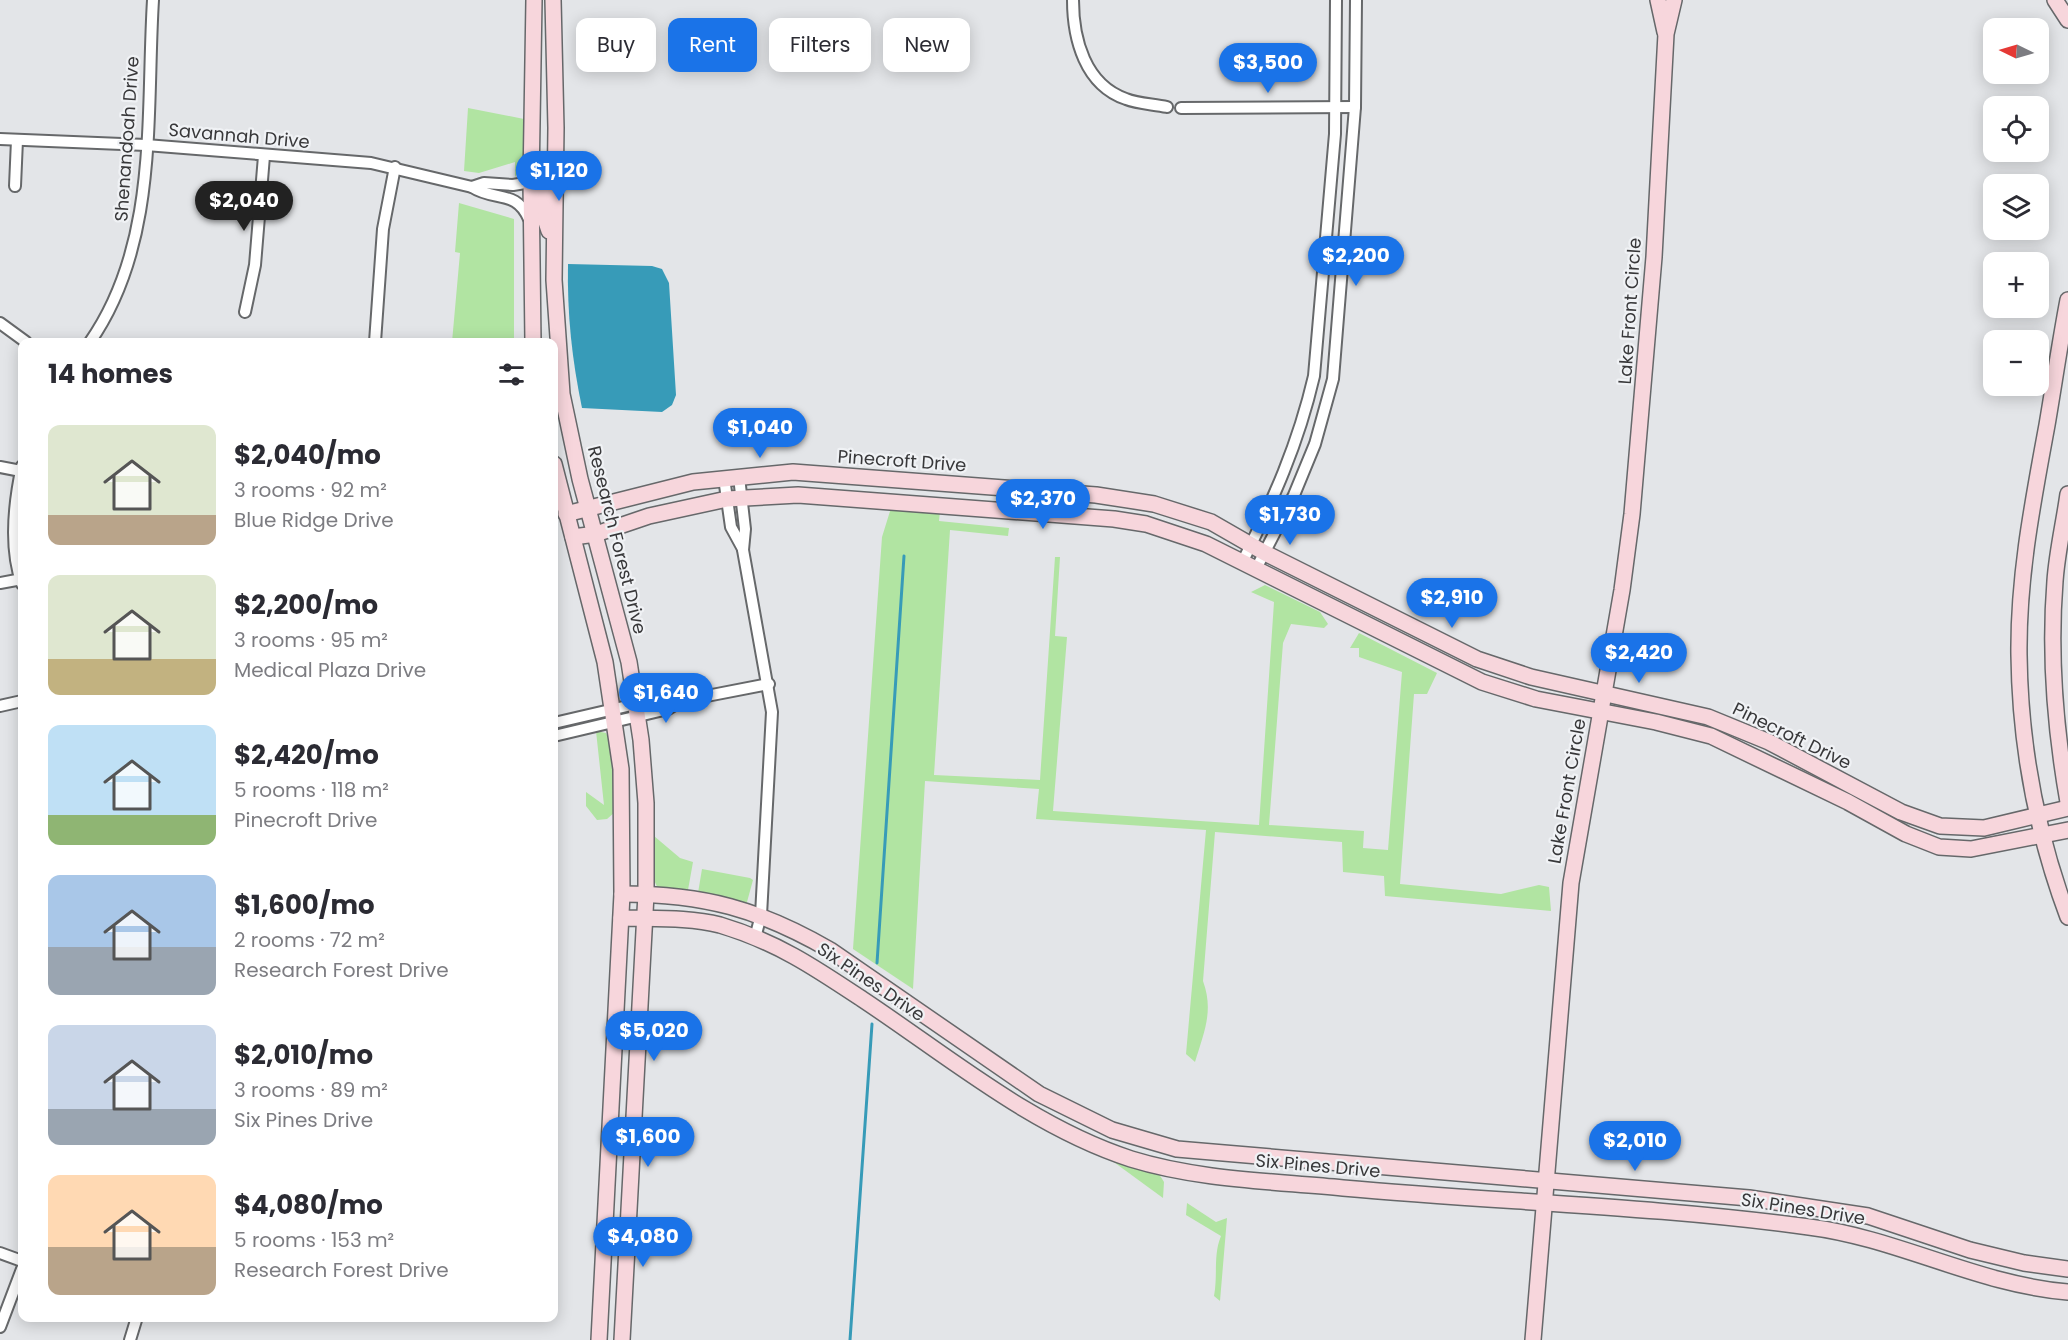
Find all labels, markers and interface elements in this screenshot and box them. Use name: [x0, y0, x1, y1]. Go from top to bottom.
chip: Buy: [576, 18, 656, 72]
chip: Rent: [668, 18, 757, 72]
chip: Filters: [769, 18, 871, 72]
chip: New: [883, 18, 970, 72]
north arrow: [1983, 18, 2049, 84]
map controls: [1983, 18, 2049, 396]
pin: $3,500: [1219, 43, 1317, 94]
text: $3,500: [1233, 48, 1303, 76]
street label: Shenandoah Drive: [108, 55, 145, 223]
button: locate: [1983, 96, 2049, 162]
street label: Savannah Drive: [167, 117, 311, 154]
pin: $1,120: [510, 151, 608, 202]
text: $1,120: [530, 156, 588, 184]
button: layers: [1983, 174, 2049, 240]
pin: $2,040: [195, 181, 293, 232]
text: $2,040: [209, 186, 279, 214]
pin: $2,200: [1307, 236, 1405, 287]
street label: Lake Front Circle: [1612, 237, 1647, 385]
text: $2,200: [1322, 241, 1390, 269]
button: +: [1983, 252, 2049, 318]
button: −: [1983, 330, 2049, 396]
text: 14 homes: [48, 356, 173, 392]
icon: filters: [495, 358, 528, 391]
pin: $1,040: [711, 408, 809, 459]
text: $1,040: [727, 413, 793, 441]
text: $2,040/mo: [234, 437, 381, 473]
street label: Research Forest Drive: [582, 443, 653, 637]
street label: Pinecroft Drive: [837, 444, 967, 477]
icon: home: [96, 449, 168, 521]
text: 3 rooms · 92 m²: [234, 476, 387, 504]
pin: $2,370: [994, 479, 1092, 530]
text: $2,370: [1010, 484, 1076, 512]
pin: $1,730: [1241, 495, 1339, 546]
text: $1,730: [1259, 500, 1321, 528]
text: Blue Ridge Drive: [234, 506, 394, 534]
pin: $2,910: [1403, 578, 1501, 629]
text: $2,910: [1420, 583, 1484, 611]
text: $2,200/mo: [234, 587, 378, 623]
icon: home: [96, 599, 168, 671]
text: 3 rooms · 95 m²: [234, 626, 388, 654]
pin: $2,420: [1590, 633, 1688, 684]
text: $2,420: [1605, 638, 1673, 666]
text: Medical Plaza Drive: [234, 656, 426, 684]
pin: $1,640: [617, 673, 715, 724]
text: $1,640: [633, 678, 699, 706]
street label: Pinecroft Drive: [1729, 696, 1856, 775]
street label: Lake Front Circle: [1541, 716, 1592, 865]
text: $2,420/mo: [234, 737, 379, 773]
icon: home: [96, 749, 168, 821]
text: 5 rooms · 118 m²: [234, 776, 389, 804]
text: Pinecroft Drive: [234, 806, 377, 834]
text: $1,600/mo: [234, 887, 375, 923]
icon: home: [96, 899, 168, 971]
text: 2 rooms · 72 m²: [234, 926, 385, 954]
street label: Six Pines Drive: [812, 936, 930, 1027]
text: Research Forest Drive: [234, 956, 449, 984]
pin: $5,020: [605, 1011, 703, 1062]
text: $5,020: [619, 1016, 689, 1044]
text: $2,010/mo: [234, 1037, 373, 1073]
icon: home: [96, 1049, 168, 1121]
text: 3 rooms · 89 m²: [234, 1076, 388, 1104]
text: Six Pines Drive: [234, 1106, 373, 1134]
pin: $1,600: [599, 1117, 697, 1168]
pin: $2,010: [1586, 1121, 1684, 1172]
text: $1,600: [615, 1122, 681, 1150]
text: $2,010: [1603, 1126, 1667, 1154]
street label: Six Pines Drive: [1255, 1148, 1382, 1183]
street label: Six Pines Drive: [1739, 1186, 1867, 1231]
text: $4,080/mo: [234, 1187, 383, 1223]
icon: home: [96, 1199, 168, 1271]
pin: $4,080: [594, 1217, 692, 1268]
text: $4,080: [607, 1222, 679, 1250]
text: 5 rooms · 153 m²: [234, 1226, 394, 1254]
text: Research Forest Drive: [234, 1256, 449, 1284]

